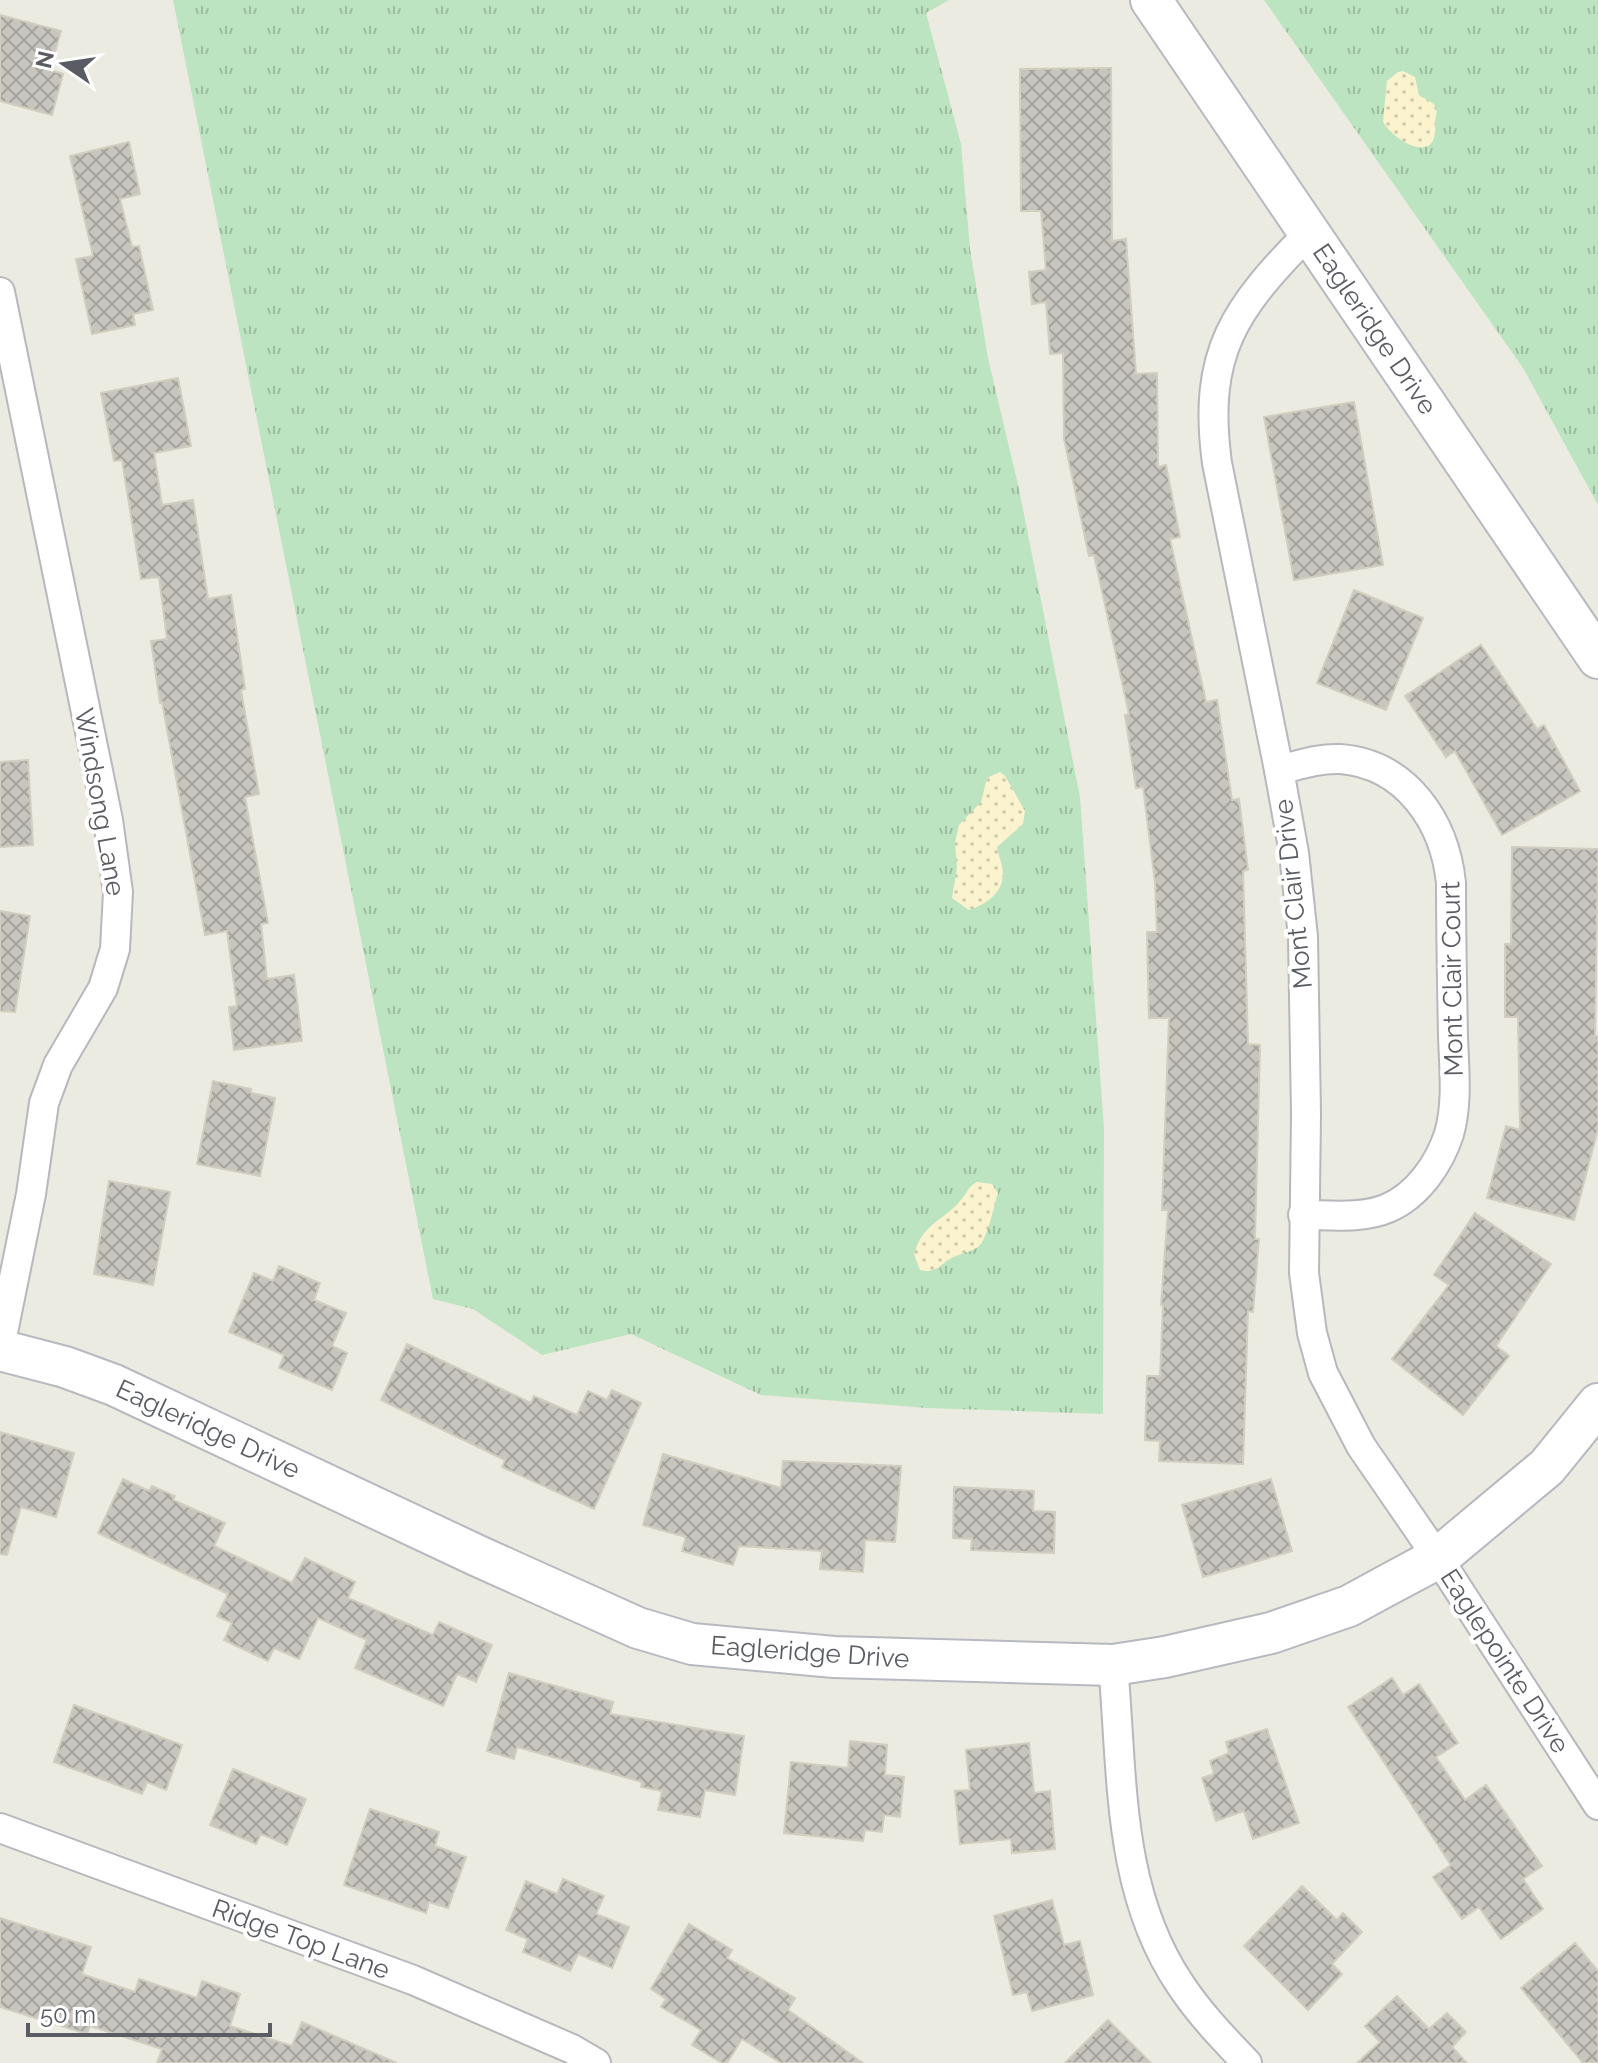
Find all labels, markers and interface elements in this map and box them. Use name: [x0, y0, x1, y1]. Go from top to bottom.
north arrow: [24, 24, 104, 104]
text: N: [30, 48, 59, 71]
street label: Eagleridge Drive: [1307, 238, 1443, 420]
street label: Windsong Lane: [69, 706, 131, 898]
street label: Mont Clair Drive: [1268, 798, 1318, 990]
street label: Mont Clair Court: [1435, 881, 1469, 1077]
street label: Eagleridge Drive: [111, 1373, 305, 1485]
street label: Eaglepointe Drive: [1434, 1564, 1576, 1758]
street label: Eagleridge Drive: [710, 1630, 910, 1674]
street label: Ridge Top Lane: [208, 1893, 394, 1985]
scale bar: [28, 1987, 270, 2037]
text: 50 m: [40, 2000, 96, 2029]

